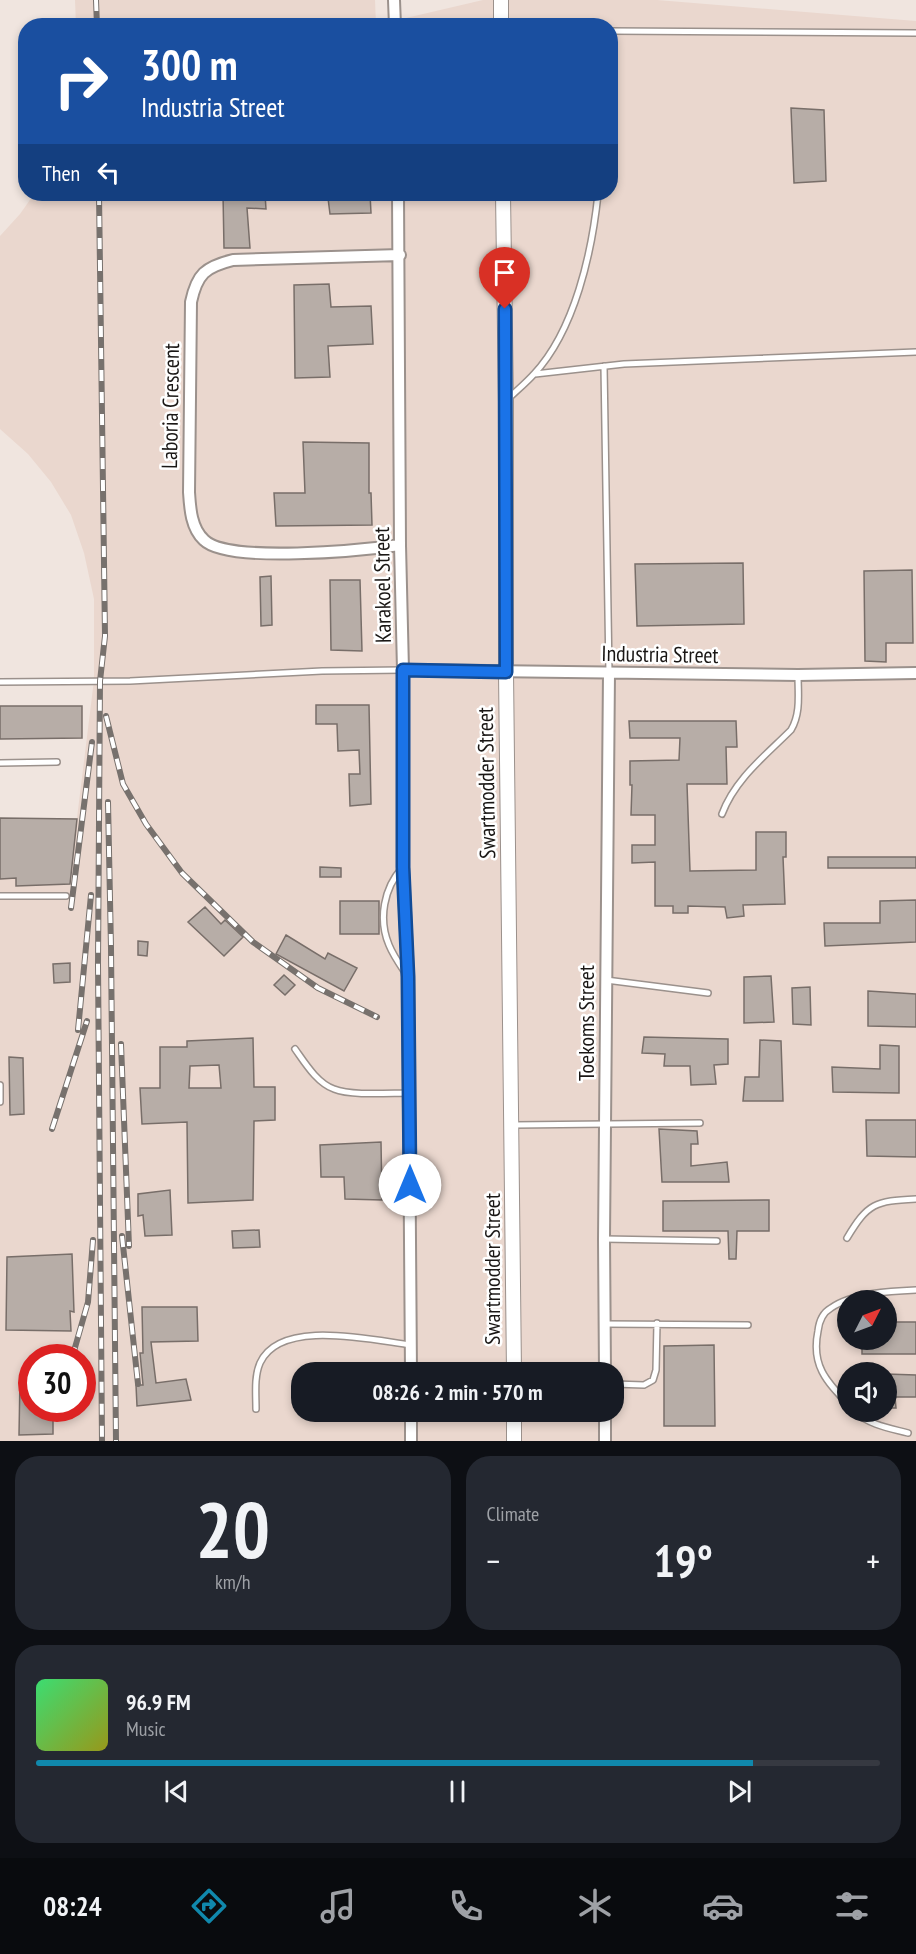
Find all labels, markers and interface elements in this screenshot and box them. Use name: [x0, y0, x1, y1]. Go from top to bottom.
text: 300 m: [141, 37, 238, 92]
icon: right: [42, 42, 120, 120]
text: Industria Street: [141, 90, 285, 124]
icon: left: [92, 156, 125, 189]
text: Then: [42, 159, 80, 187]
pin: [479, 247, 530, 309]
icon: arrive: [488, 256, 521, 289]
street label: Laboria Crescent: [155, 343, 185, 469]
street label: Karakoel Street: [367, 527, 397, 643]
street label: Industria Street: [601, 639, 719, 669]
street label: Swartmodder Street: [471, 707, 501, 859]
street label: Toekoms Street: [572, 965, 600, 1081]
position arrow: [378, 1153, 442, 1217]
street label: Swartmodder Street: [478, 1193, 506, 1345]
north arrow: [837, 1290, 897, 1350]
map controls: [837, 1290, 897, 1422]
speed limit sign: 30: [18, 1344, 96, 1422]
button: sound: [837, 1362, 897, 1422]
text: 08:26 · 2 min · 570 m: [372, 1378, 543, 1406]
text: 20: [195, 1479, 270, 1580]
text: Climate: [487, 1501, 539, 1527]
text: 19°: [654, 1531, 713, 1589]
text: −: [487, 1539, 500, 1582]
text: +: [866, 1539, 880, 1582]
text: km/h: [215, 1569, 250, 1595]
text: 96.9 FM: [126, 1688, 191, 1716]
text: Music: [126, 1716, 166, 1742]
icon: previous: [160, 1775, 193, 1808]
icon: pause: [441, 1775, 474, 1808]
icon: next: [723, 1775, 756, 1808]
icon: directions: [188, 1885, 230, 1927]
icon: music: [317, 1885, 359, 1927]
icon: phone: [445, 1885, 487, 1927]
icon: climate: [574, 1885, 616, 1927]
icon: car: [702, 1885, 744, 1927]
icon: filters: [831, 1885, 873, 1927]
text: 08:24: [43, 1889, 102, 1923]

